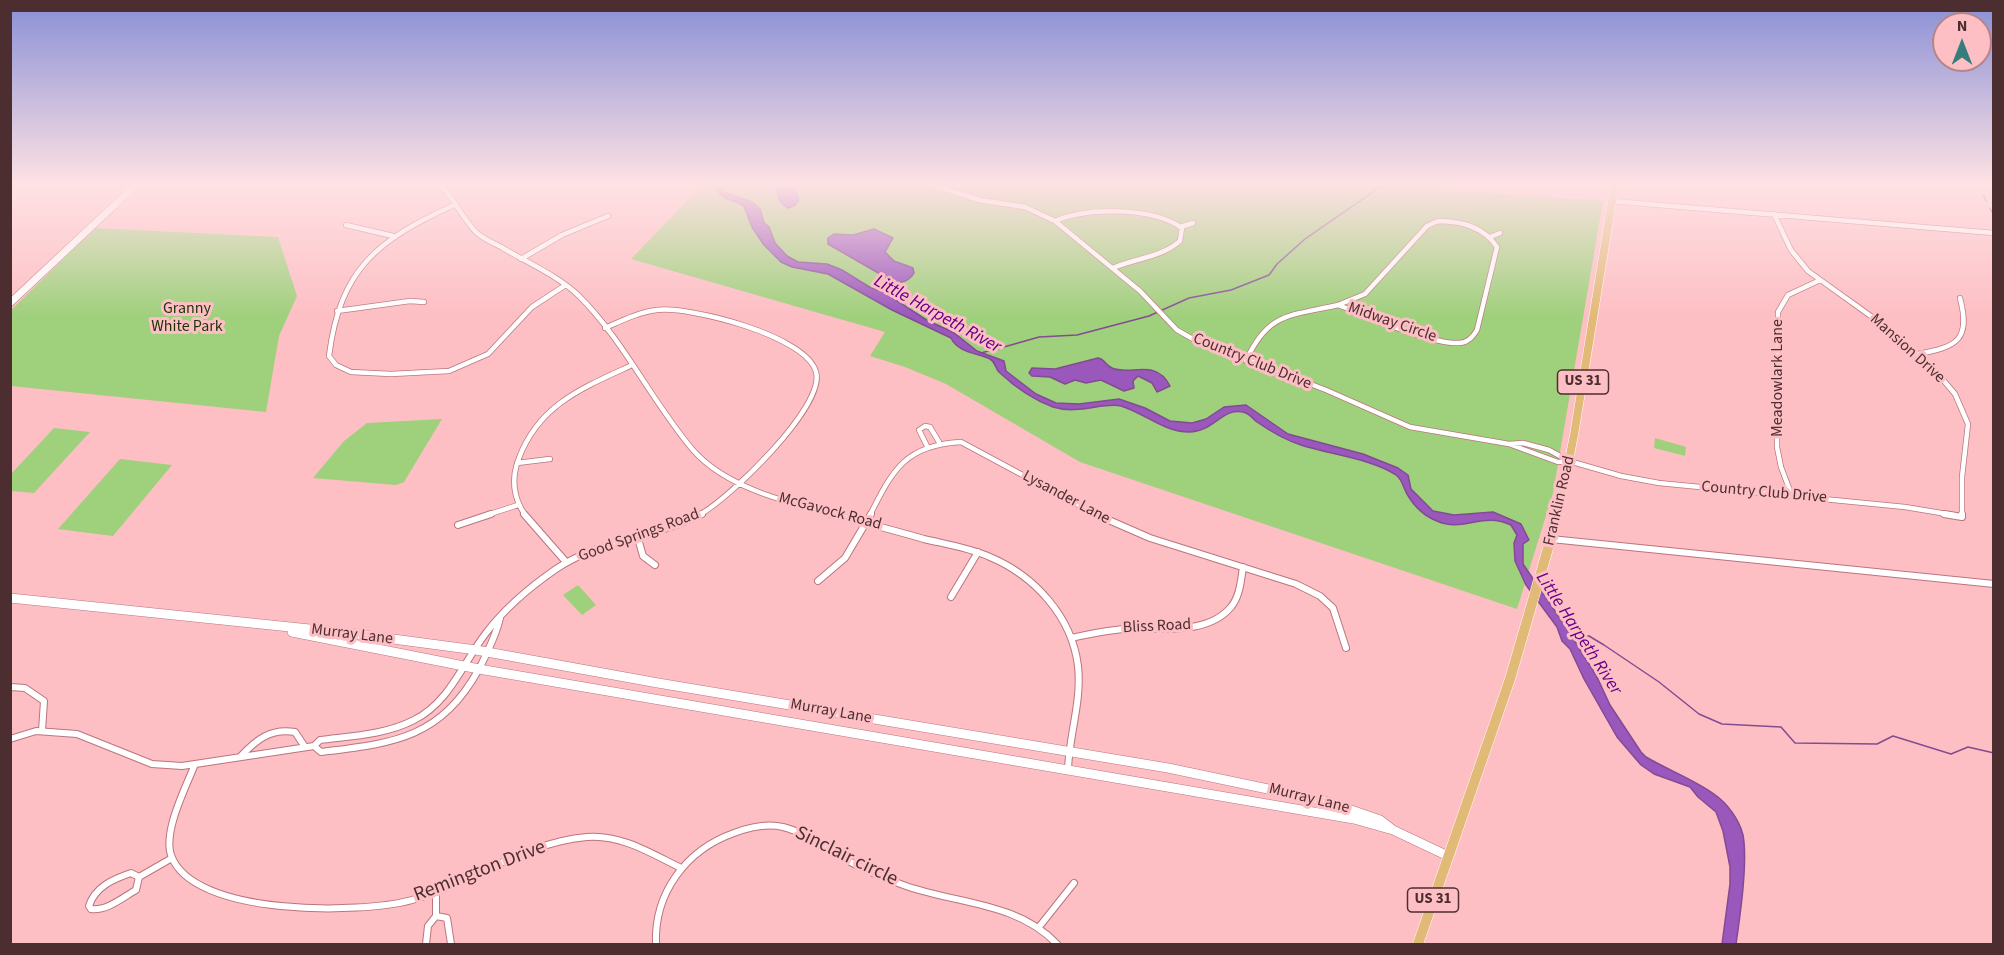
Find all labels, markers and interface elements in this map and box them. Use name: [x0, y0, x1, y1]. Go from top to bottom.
north arrow: [1932, 12, 1992, 72]
text: N: [1957, 15, 1967, 37]
water label: Little Harpeth River: [870, 271, 1004, 359]
park label: Granny White Park: [151, 299, 223, 337]
street label: Midway Circle: [1345, 299, 1439, 347]
street label: Mansion Drive: [1866, 310, 1948, 388]
street label: Meadowlark Lane: [1768, 319, 1788, 437]
street label: Country Club Drive: [1190, 330, 1314, 394]
road number: US 31: [1558, 370, 1608, 394]
street label: Franklin Road: [1540, 454, 1580, 548]
street label: Lysander Lane: [1019, 467, 1113, 529]
street label: Country Club Drive: [1700, 478, 1828, 508]
street label: McGavock Road: [776, 489, 884, 535]
street label: Good Springs Road: [576, 505, 702, 567]
water label: Little Harpeth River: [1530, 569, 1626, 699]
street label: Bliss Road: [1122, 616, 1192, 638]
street label: Murray Lane: [310, 620, 394, 650]
street label: Murray Lane: [789, 695, 873, 729]
street label: Murray Lane: [1267, 780, 1351, 818]
street label: Sinclair circle: [791, 822, 901, 892]
street label: Remington Drive: [411, 836, 549, 908]
road number: US 31: [1408, 888, 1458, 912]

